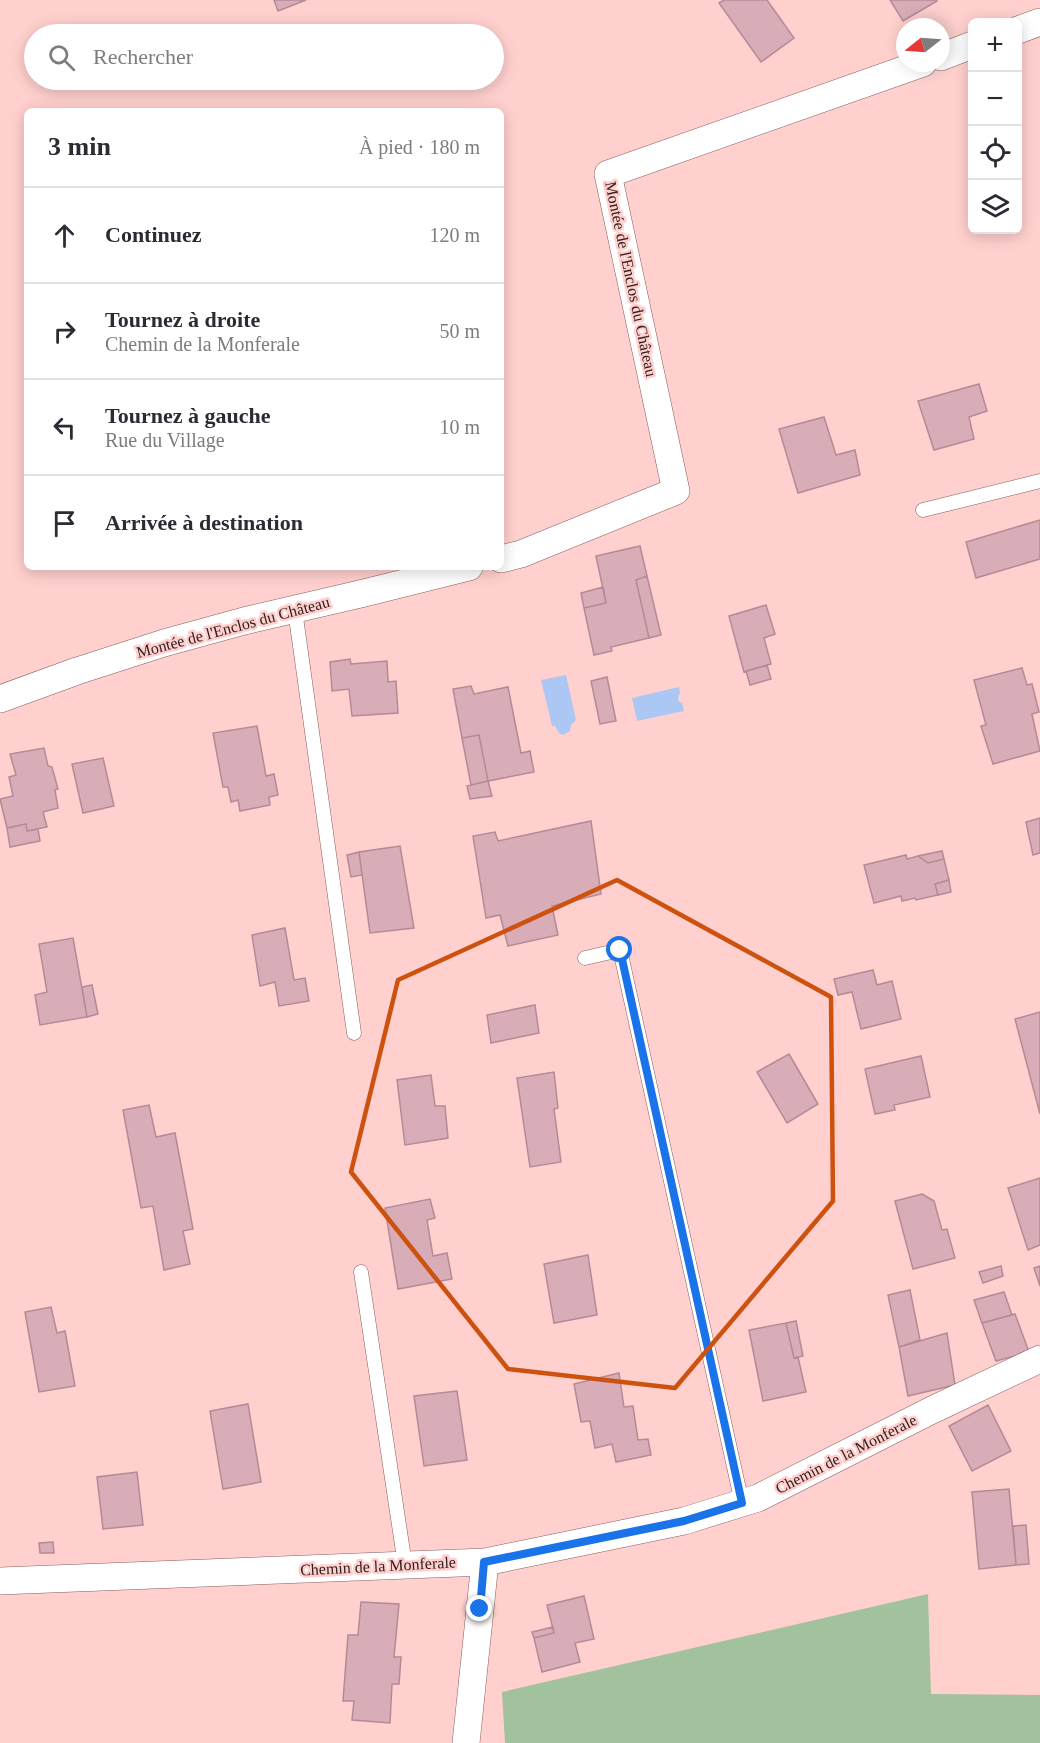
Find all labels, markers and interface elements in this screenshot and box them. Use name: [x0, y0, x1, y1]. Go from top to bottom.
north arrow: [896, 18, 950, 72]
map controls: [968, 18, 1022, 234]
button: +: [968, 18, 1022, 72]
search box: [24, 24, 504, 90]
icon: search: [45, 41, 78, 74]
text: Rechercher: [93, 44, 193, 69]
button: −: [968, 72, 1022, 126]
button: locate: [968, 126, 1022, 180]
text: 3 min: [48, 132, 111, 161]
text: À pied · 180 m: [359, 136, 480, 158]
street label: Montée de l'Enclos du Château: [602, 180, 660, 378]
button: layers: [968, 180, 1022, 234]
icon: ahead: [48, 219, 81, 252]
text: Continuez: [105, 222, 202, 247]
text: 120 m: [429, 224, 480, 246]
text: Tournez à droite: [105, 307, 260, 332]
icon: right: [48, 315, 81, 348]
text: 50 m: [439, 320, 480, 342]
text: Chemin de la Monferale: [105, 333, 300, 355]
text: Tournez à gauche: [105, 403, 270, 428]
icon: left: [48, 411, 81, 444]
text: 10 m: [439, 416, 480, 438]
text: Rue du Village: [105, 429, 225, 451]
icon: arrive: [48, 507, 81, 540]
text: Arrivée à destination: [105, 510, 303, 535]
street label: Montée de l'Enclos du Château: [135, 593, 331, 661]
route start: [606, 936, 632, 962]
street label: Chemin de la Monferale: [773, 1411, 919, 1497]
street label: Chemin de la Monferale: [300, 1553, 456, 1579]
route end: [466, 1595, 492, 1621]

